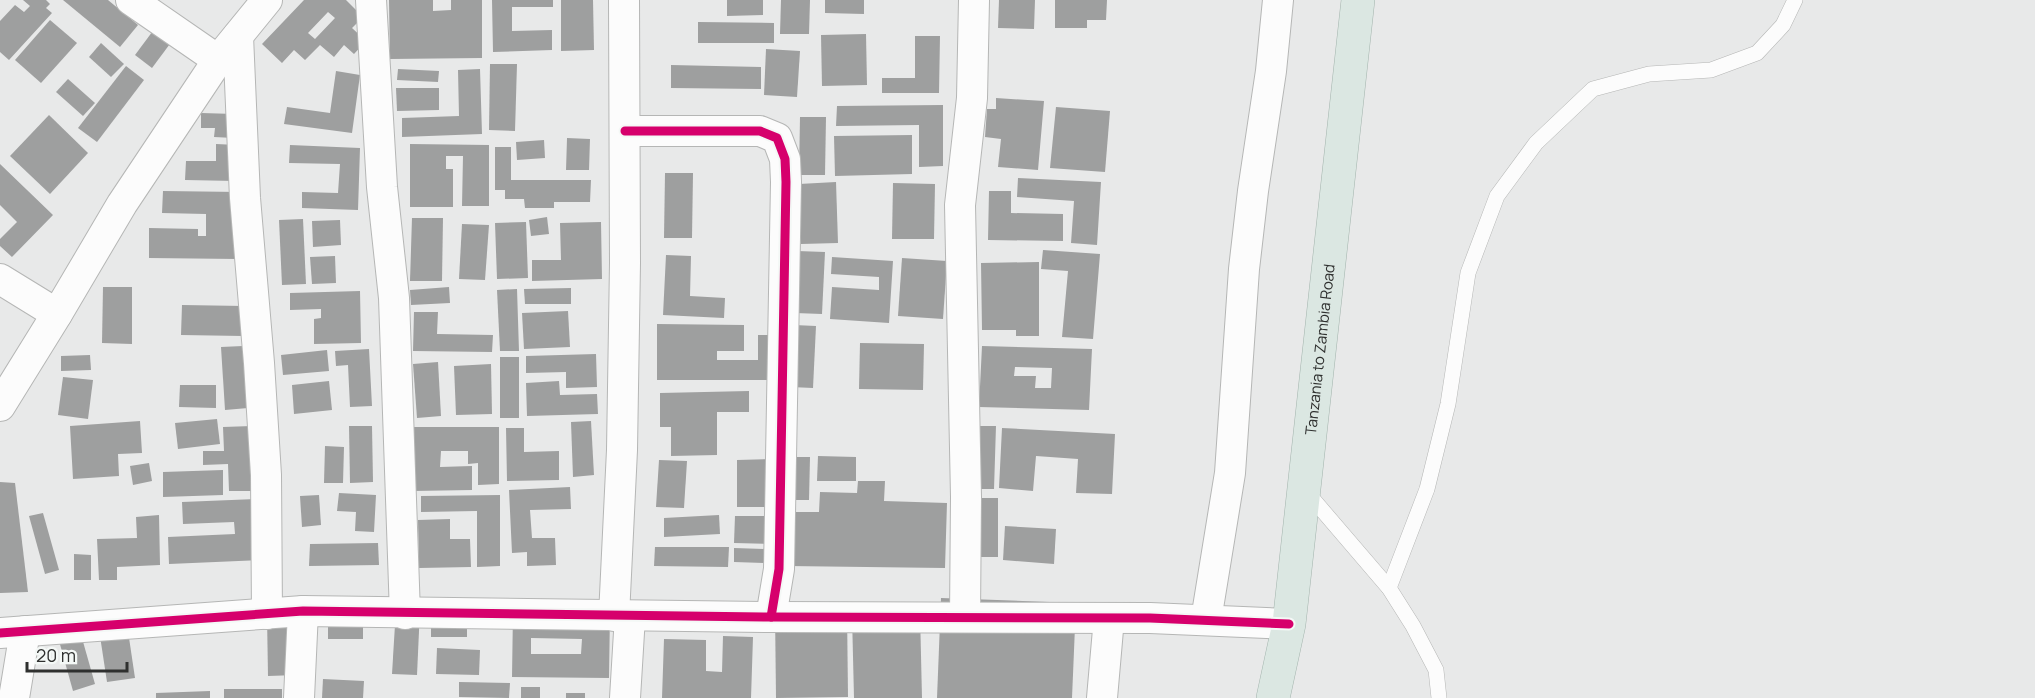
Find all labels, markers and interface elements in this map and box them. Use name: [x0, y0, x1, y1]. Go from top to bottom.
street label: Tanzania to Zambia Road: [1299, 263, 1339, 436]
scale bar: [27, 635, 128, 673]
text: 20 m: [36, 643, 76, 667]

